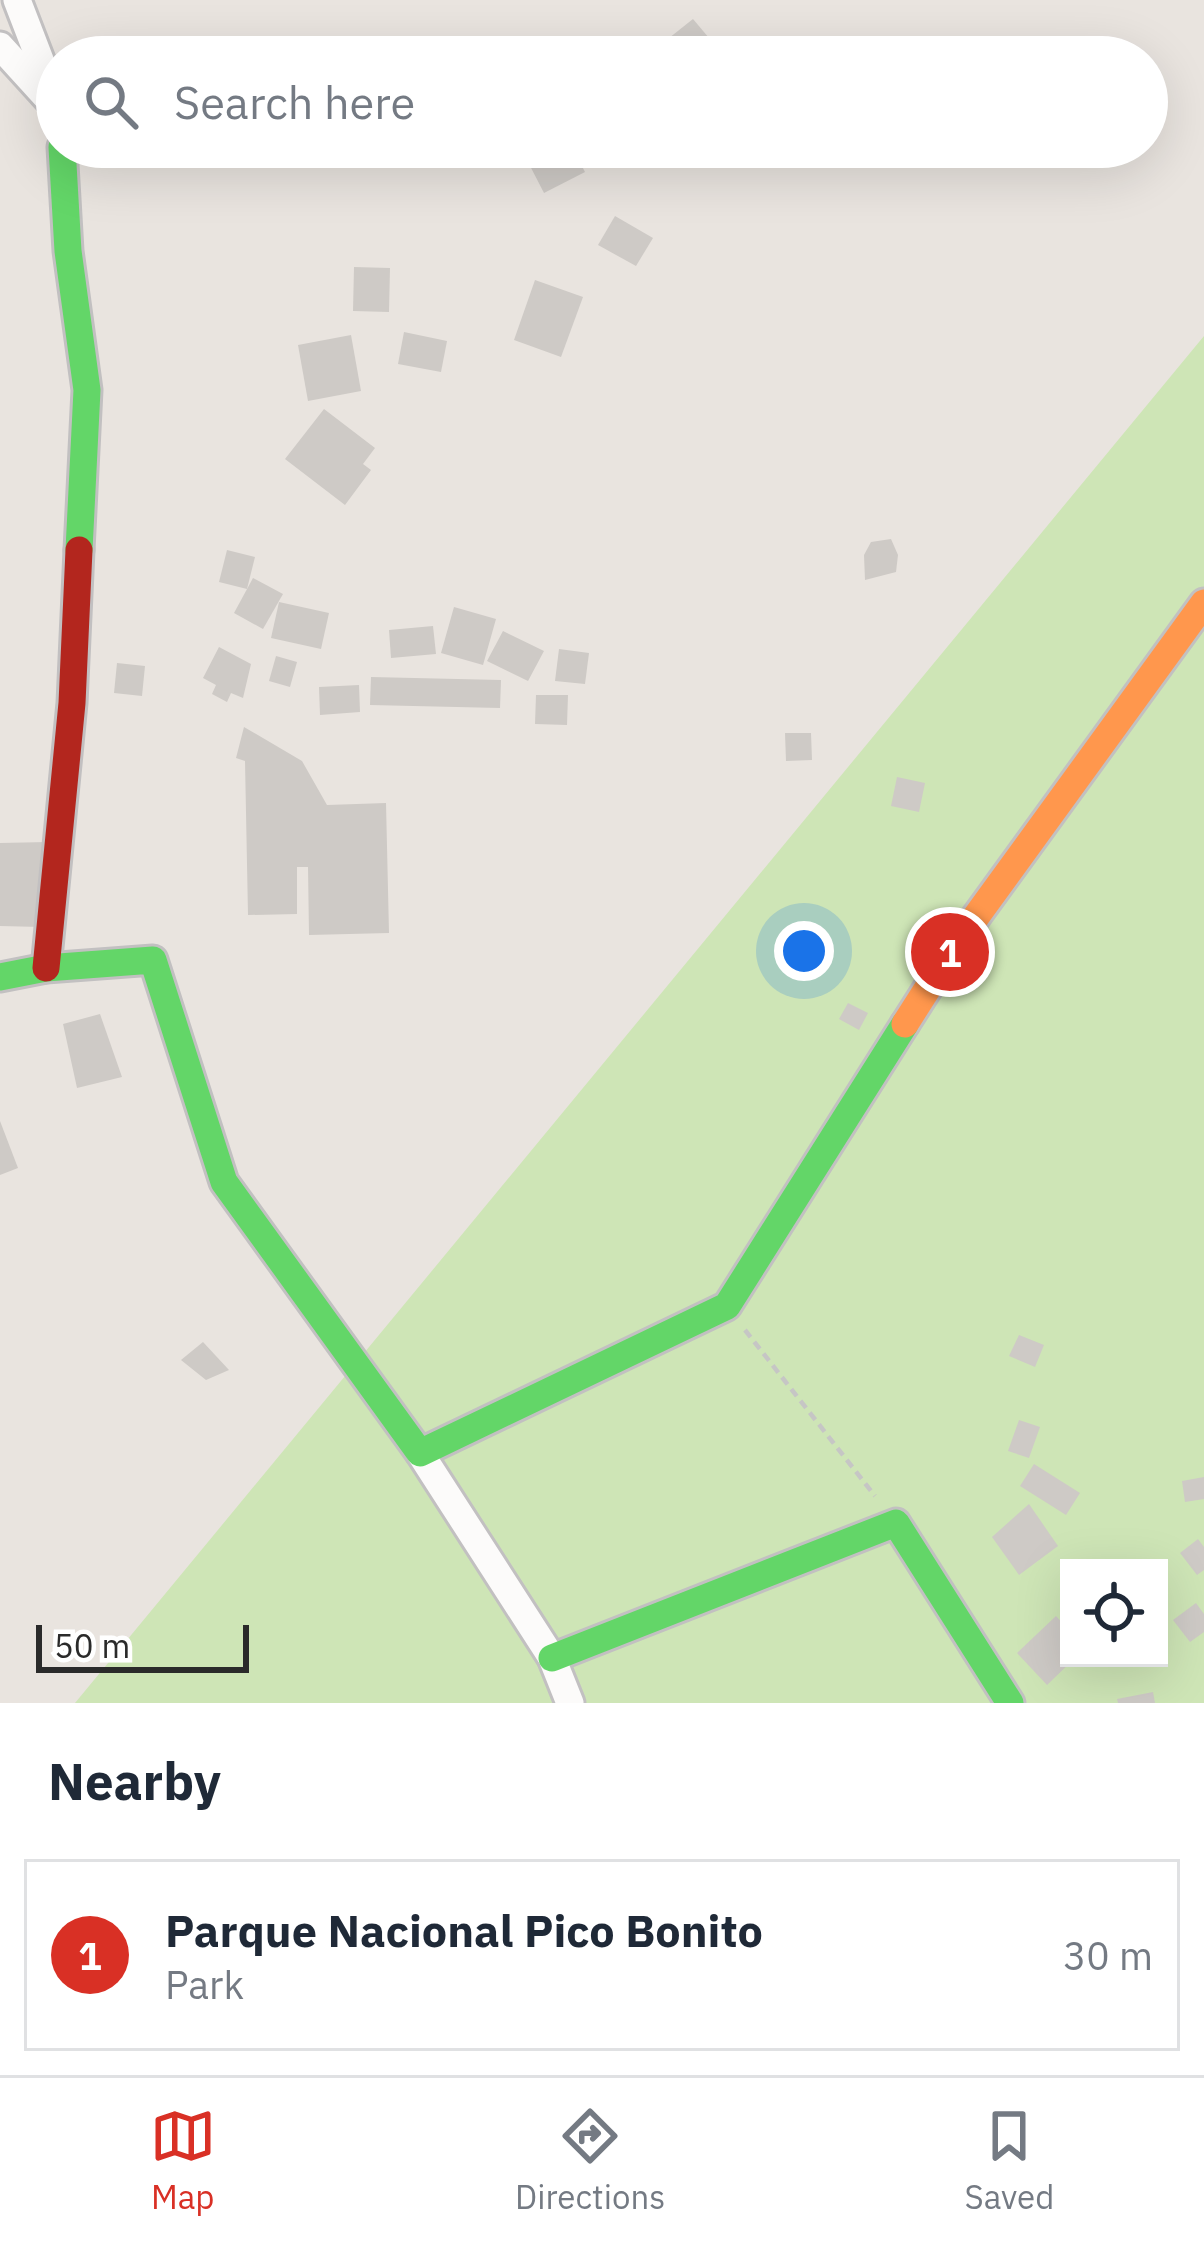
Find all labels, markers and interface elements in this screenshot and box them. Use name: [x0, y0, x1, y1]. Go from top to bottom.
search box: [36, 36, 1168, 168]
icon: search: [78, 69, 144, 135]
text: Search here: [174, 73, 415, 131]
pin: 1: [911, 907, 989, 997]
your location: [774, 921, 834, 981]
map controls: [1060, 1559, 1168, 1667]
button: locate: [1060, 1559, 1168, 1667]
scale bar: [36, 1619, 249, 1672]
text: 50 m: [54, 1624, 130, 1667]
text: Nearby: [48, 1748, 221, 1814]
text: Parque Nacional Pico Bonito: [165, 1901, 763, 1959]
text: 1: [78, 1930, 102, 1981]
text: 30 m: [1063, 1930, 1153, 1981]
text: Park: [165, 1959, 244, 2010]
tab: Map: [150, 2103, 216, 2218]
tab: Directions: [515, 2103, 665, 2218]
tab: Saved: [965, 2103, 1054, 2218]

